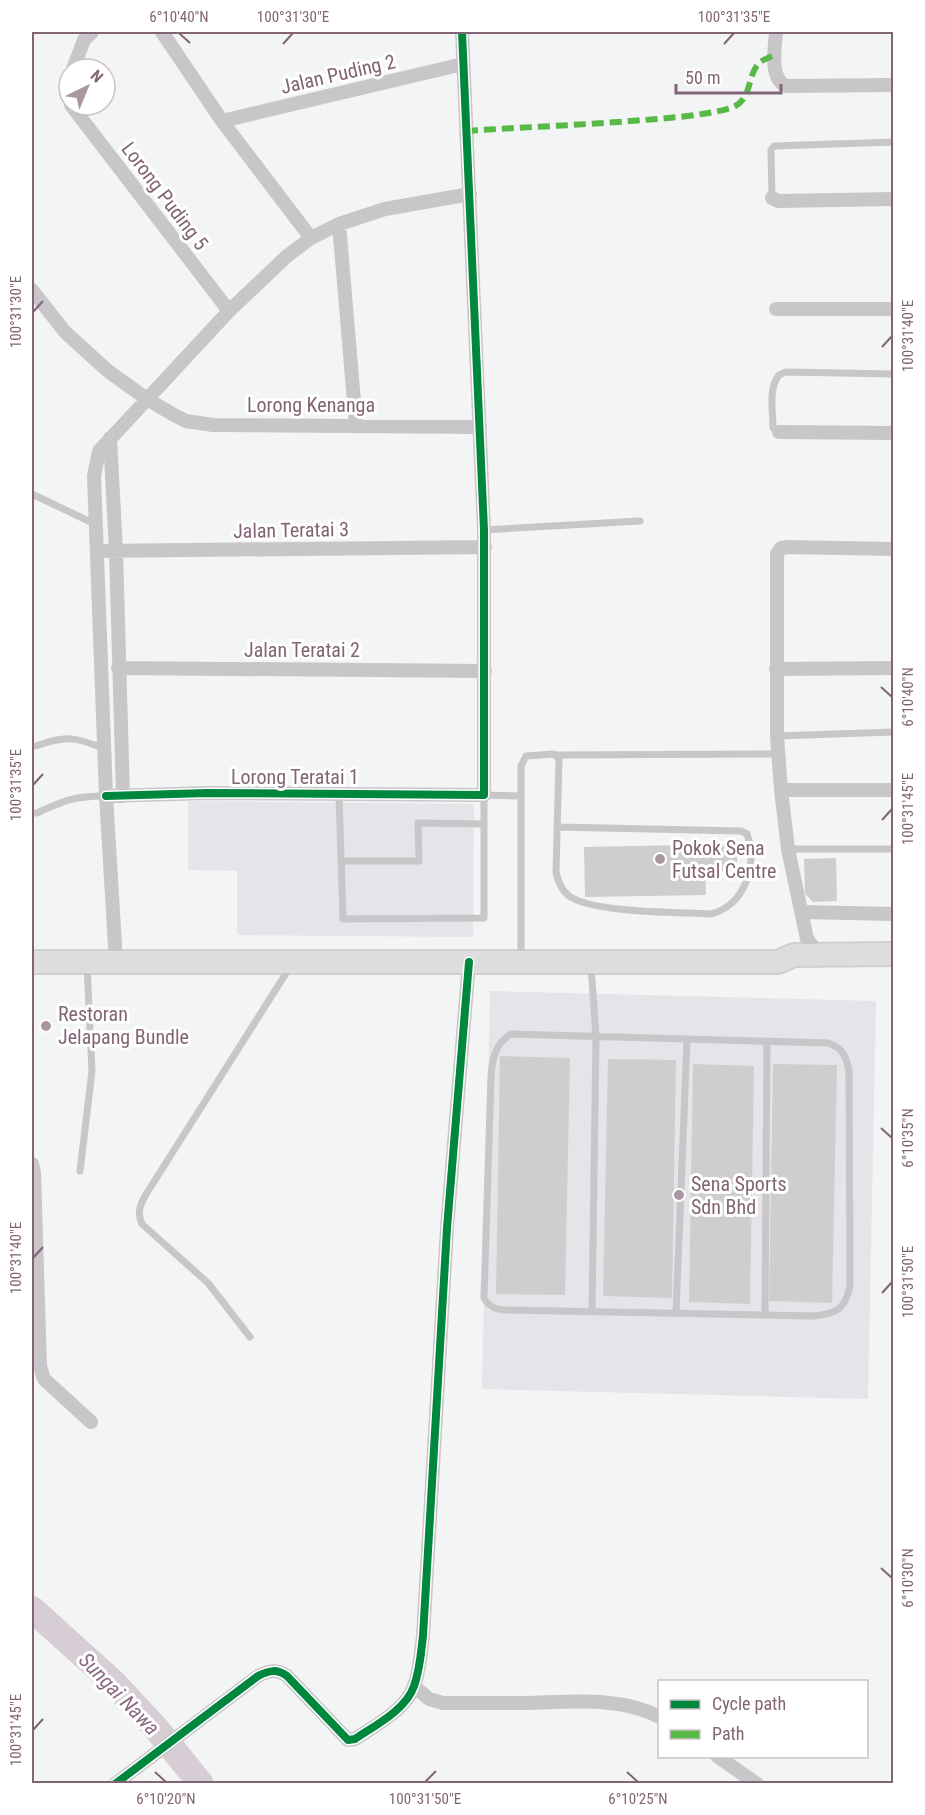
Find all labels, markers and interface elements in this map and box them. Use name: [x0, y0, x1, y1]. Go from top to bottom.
text: 6°10'40"N: [149, 8, 209, 26]
text: 100°31'30"E: [257, 8, 329, 26]
text: 100°31'35"E: [698, 8, 770, 26]
street label: Jalan Puding 2: [278, 49, 398, 99]
north arrow: [57, 57, 117, 117]
scale bar: [676, 57, 781, 95]
text: N: [87, 66, 107, 87]
text: 50 m: [685, 67, 720, 88]
street label: Lorong Puding 5: [117, 137, 213, 255]
text: 100°31'30"E: [7, 276, 25, 348]
text: 100°31'40"E: [899, 300, 917, 372]
street label: Lorong Kenanga: [247, 393, 375, 417]
street label: Jalan Teratai 3: [233, 517, 349, 543]
street label: Jalan Teratai 2: [244, 638, 360, 662]
text: 6°10'40"N: [899, 667, 917, 727]
text: 100°31'35"E: [7, 749, 25, 821]
street label: Lorong Teratai 1: [231, 765, 359, 789]
text: 100°31'45"E: [899, 773, 917, 845]
place label: Pokok Sena Futsal Centre: [672, 836, 776, 883]
marker: Pokok Sena Futsal Centre: [653, 852, 667, 866]
place label: Restoran Jelapang Bundle: [58, 1002, 189, 1049]
marker: Restoran Jelapang Bundle: [39, 1019, 53, 1033]
text: 6°10'35"N: [899, 1108, 917, 1168]
place label: Sena Sports Sdn Bhd: [691, 1172, 787, 1219]
marker: Sena Sports Sdn Bhd: [672, 1188, 686, 1202]
text: 100°31'40"E: [7, 1222, 25, 1294]
text: 100°31'50"E: [899, 1246, 917, 1318]
text: 6°10'30"N: [899, 1548, 917, 1608]
water label: Sungai Nawa: [74, 1648, 164, 1740]
legend: [658, 1680, 868, 1758]
text: Cycle path: [712, 1693, 786, 1714]
text: 100°31'45"E: [7, 1694, 25, 1766]
text: Path: [712, 1723, 745, 1744]
text: 6°10'20"N: [136, 1790, 196, 1808]
text: 100°31'50"E: [389, 1790, 461, 1808]
text: 6°10'25"N: [608, 1790, 668, 1808]

